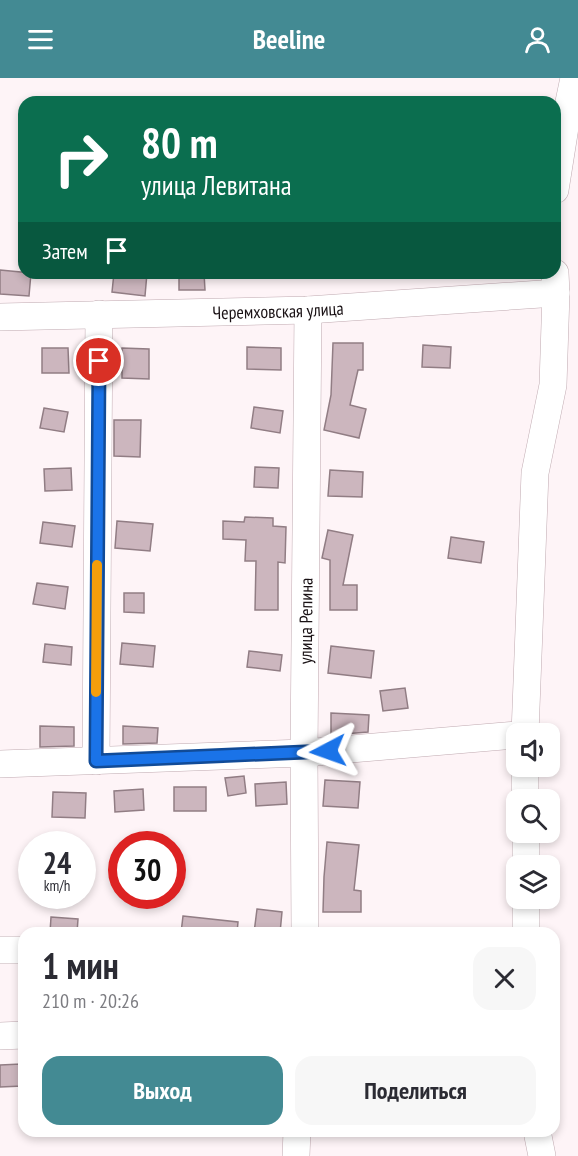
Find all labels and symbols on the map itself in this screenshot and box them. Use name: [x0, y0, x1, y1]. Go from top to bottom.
street label: Черемховская улица: [212, 296, 344, 324]
pin: [73, 335, 124, 386]
street label: улица Репина: [293, 578, 317, 664]
position arrow: [296, 719, 360, 783]
speed limit sign: 30: [108, 831, 186, 909]

